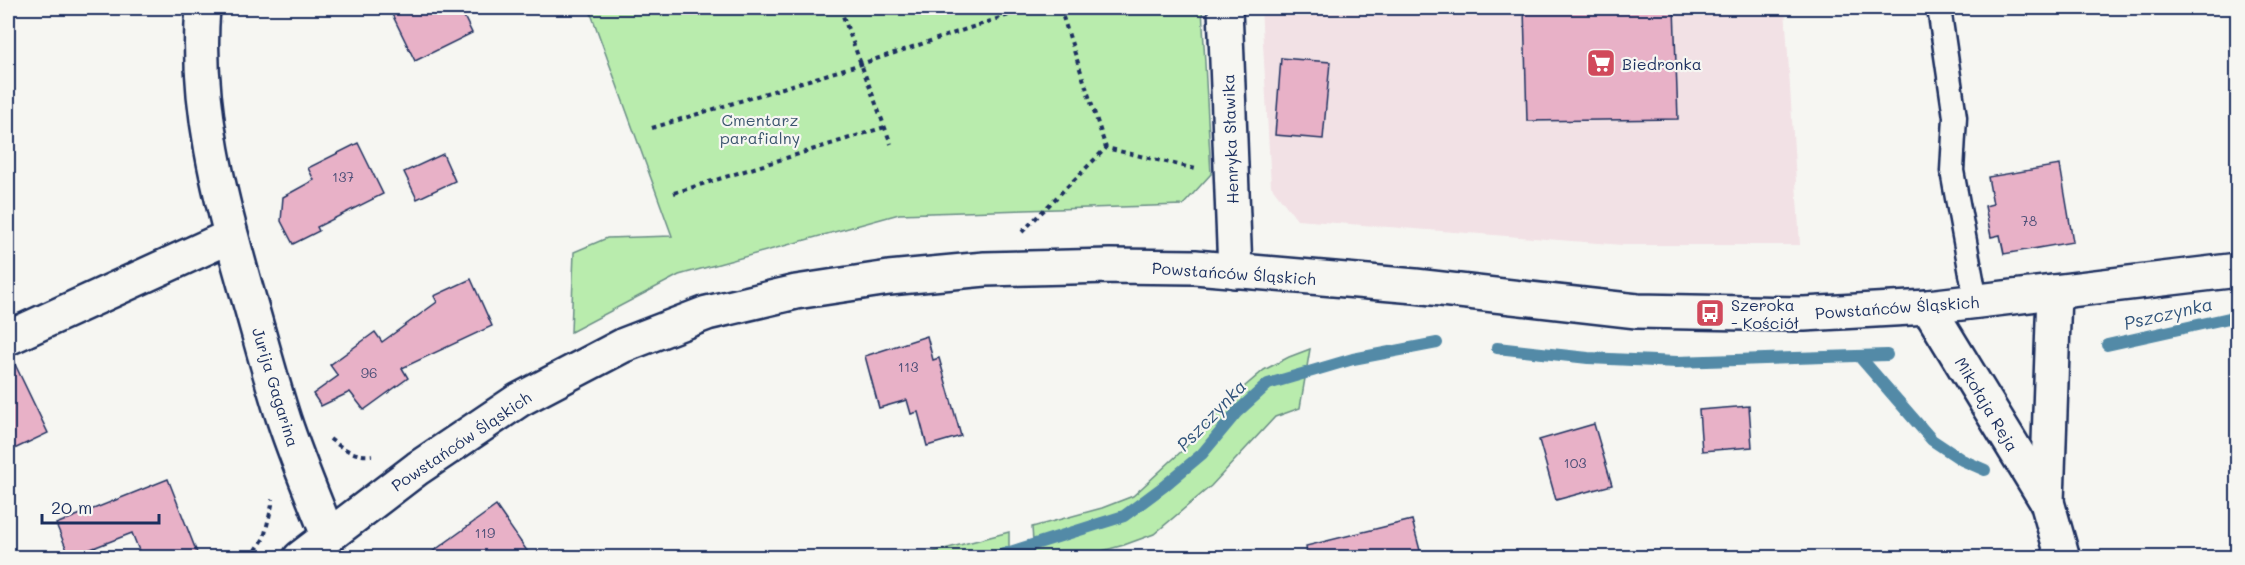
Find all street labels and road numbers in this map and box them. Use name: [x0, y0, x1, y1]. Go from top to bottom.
street label: Henryka Sławika: [1217, 74, 1243, 204]
street label: Powstańców Śląskich: [1151, 257, 1317, 289]
street label: Powstańców Śląskich: [1814, 291, 1980, 323]
street label: Jurija Gagarina: [248, 325, 304, 449]
street label: Mikołaja Reja: [1951, 353, 2023, 455]
street label: Powstańców Śląskich: [387, 386, 535, 496]

